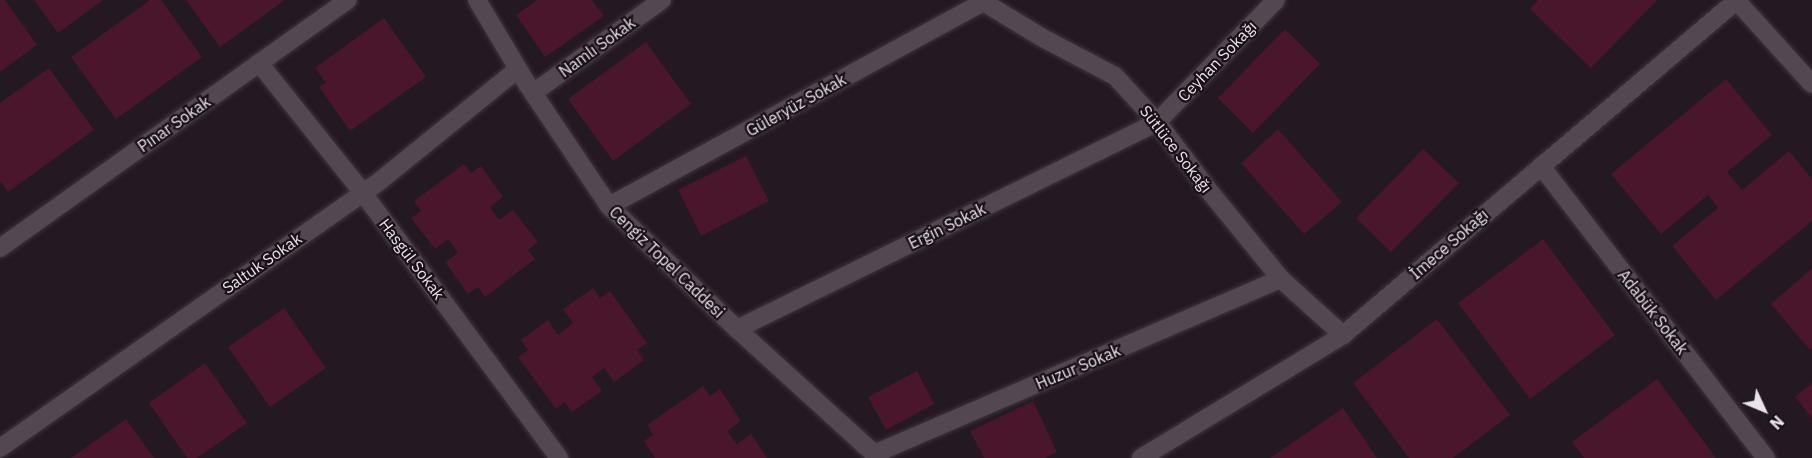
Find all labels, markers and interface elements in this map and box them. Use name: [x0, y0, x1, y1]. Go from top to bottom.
street label: Namlı Sokak: [555, 13, 639, 81]
street label: Ceyhan Sokağı: [1174, 17, 1260, 105]
street label: Güleryüz Sokak: [743, 70, 849, 140]
street label: Pınar Sokak: [134, 92, 214, 156]
street label: Sütlüce Sokağı: [1136, 101, 1216, 197]
street label: Ergin Sokak: [905, 199, 989, 253]
street label: Cengiz Topel Caddesi: [606, 202, 728, 322]
street label: İmece Sokağı: [1406, 205, 1492, 283]
street label: Hasgül Sokak: [375, 215, 449, 303]
street label: Saltuk Sokak: [219, 229, 305, 297]
street label: Adabük Sokak: [1614, 266, 1692, 358]
street label: Huzur Sokak: [1033, 341, 1123, 393]
north arrow: [1734, 380, 1794, 440]
text: N: [1766, 411, 1788, 434]

